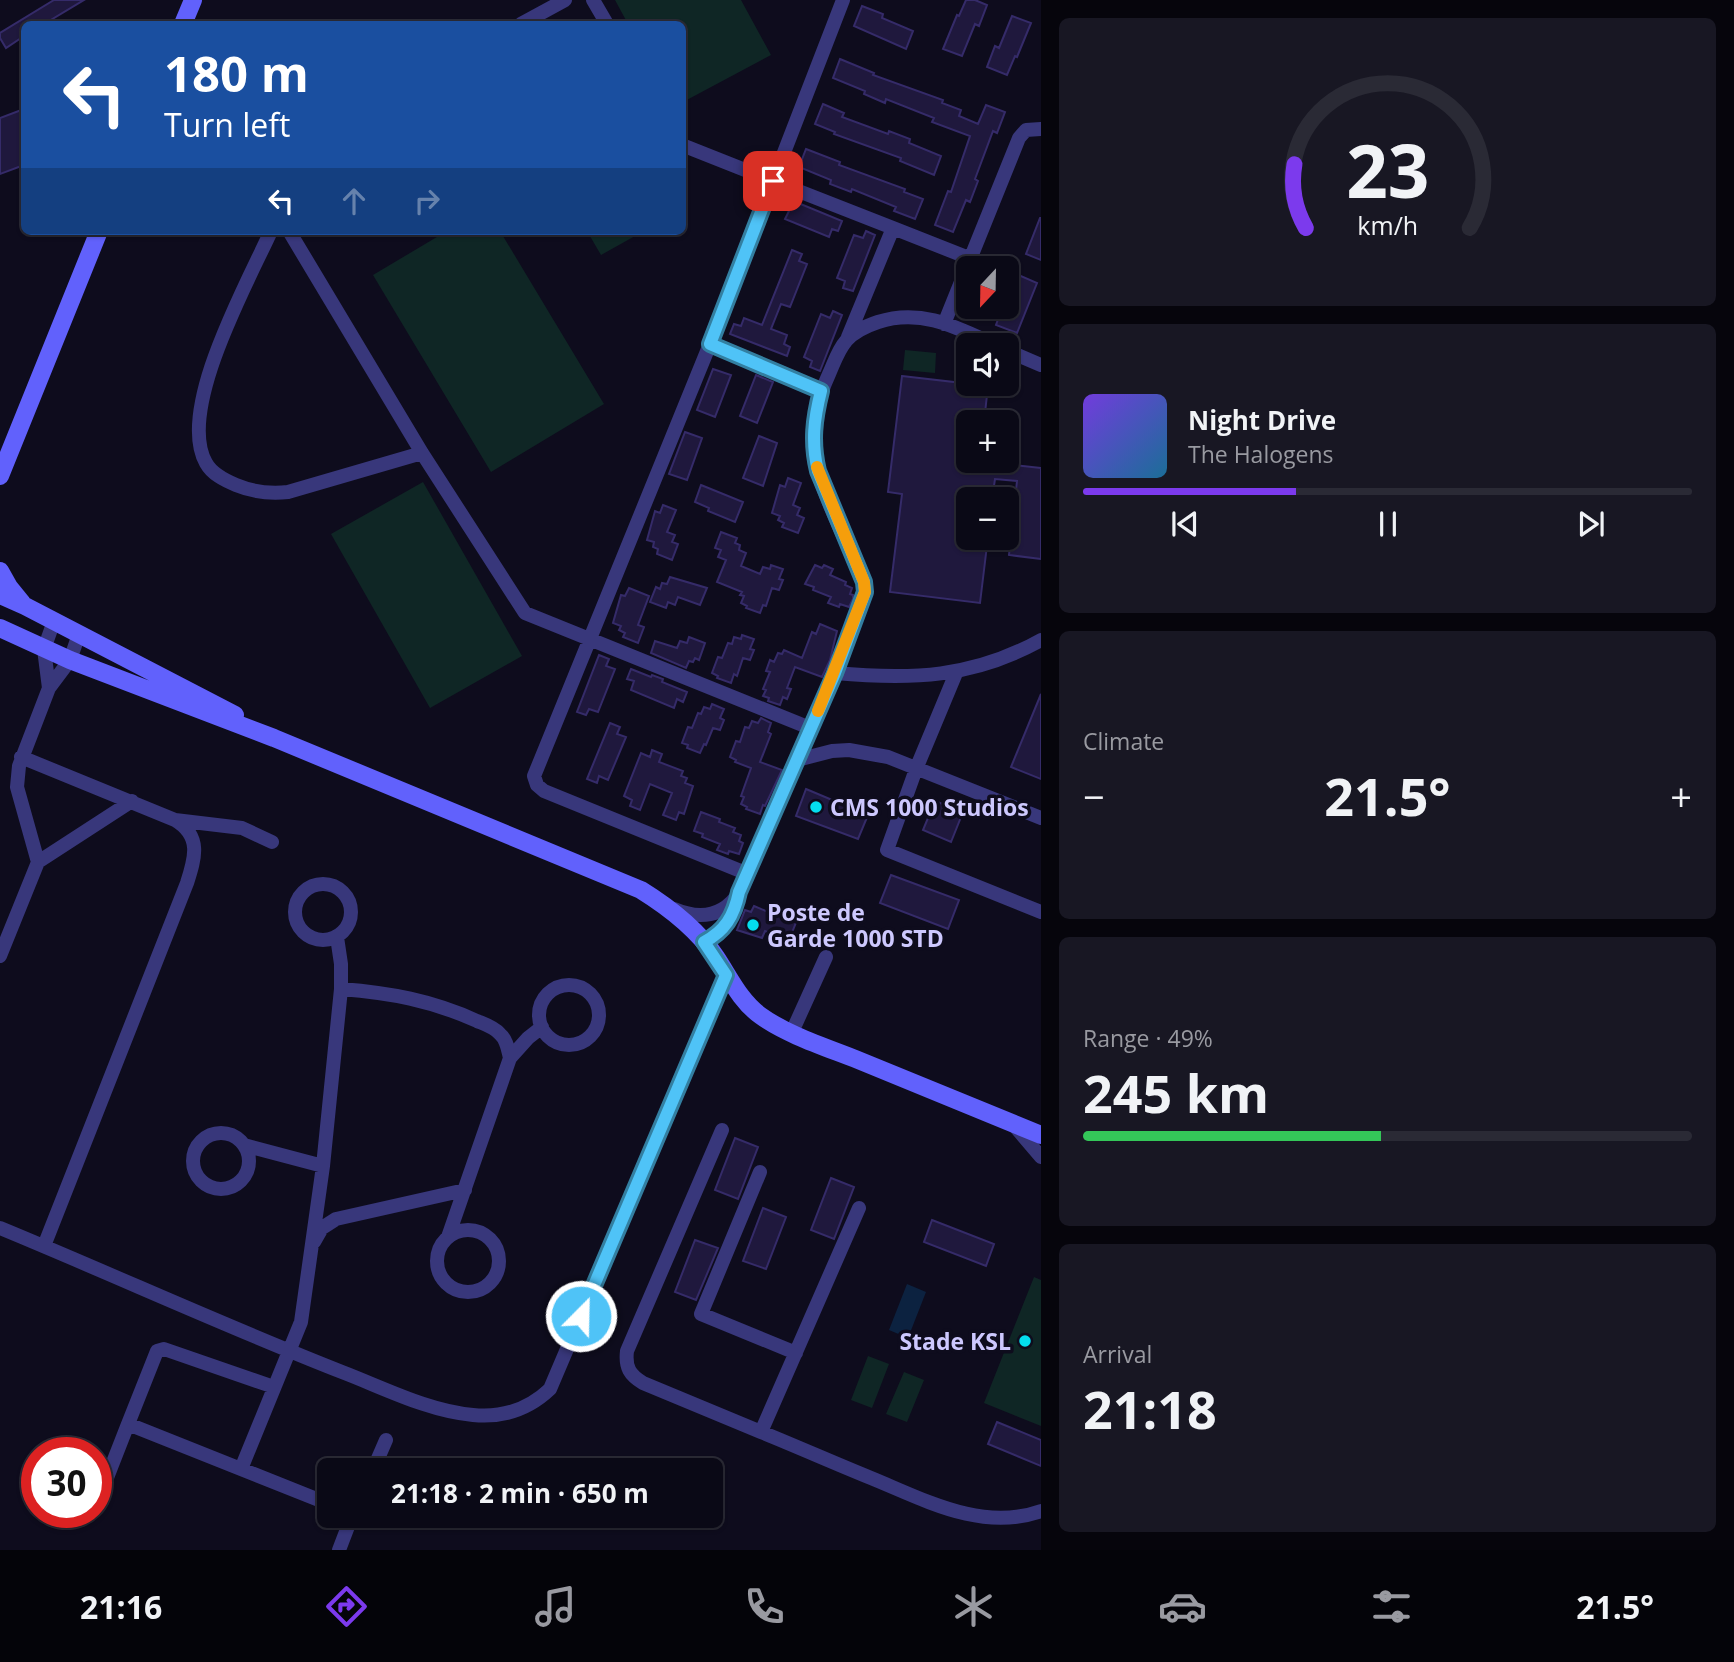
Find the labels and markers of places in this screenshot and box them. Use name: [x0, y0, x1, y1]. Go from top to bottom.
pin: [743, 151, 803, 211]
place label: CMS 1000 Studios: [830, 791, 1029, 823]
marker: CMS 1000 Studios: [808, 799, 824, 815]
place label: Poste de Garde 1000 STD: [767, 896, 944, 954]
marker: Poste de Garde 1000 STD: [745, 917, 761, 933]
place label: Stade KSL: [899, 1325, 1011, 1357]
marker: Stade KSL: [1017, 1333, 1033, 1349]

